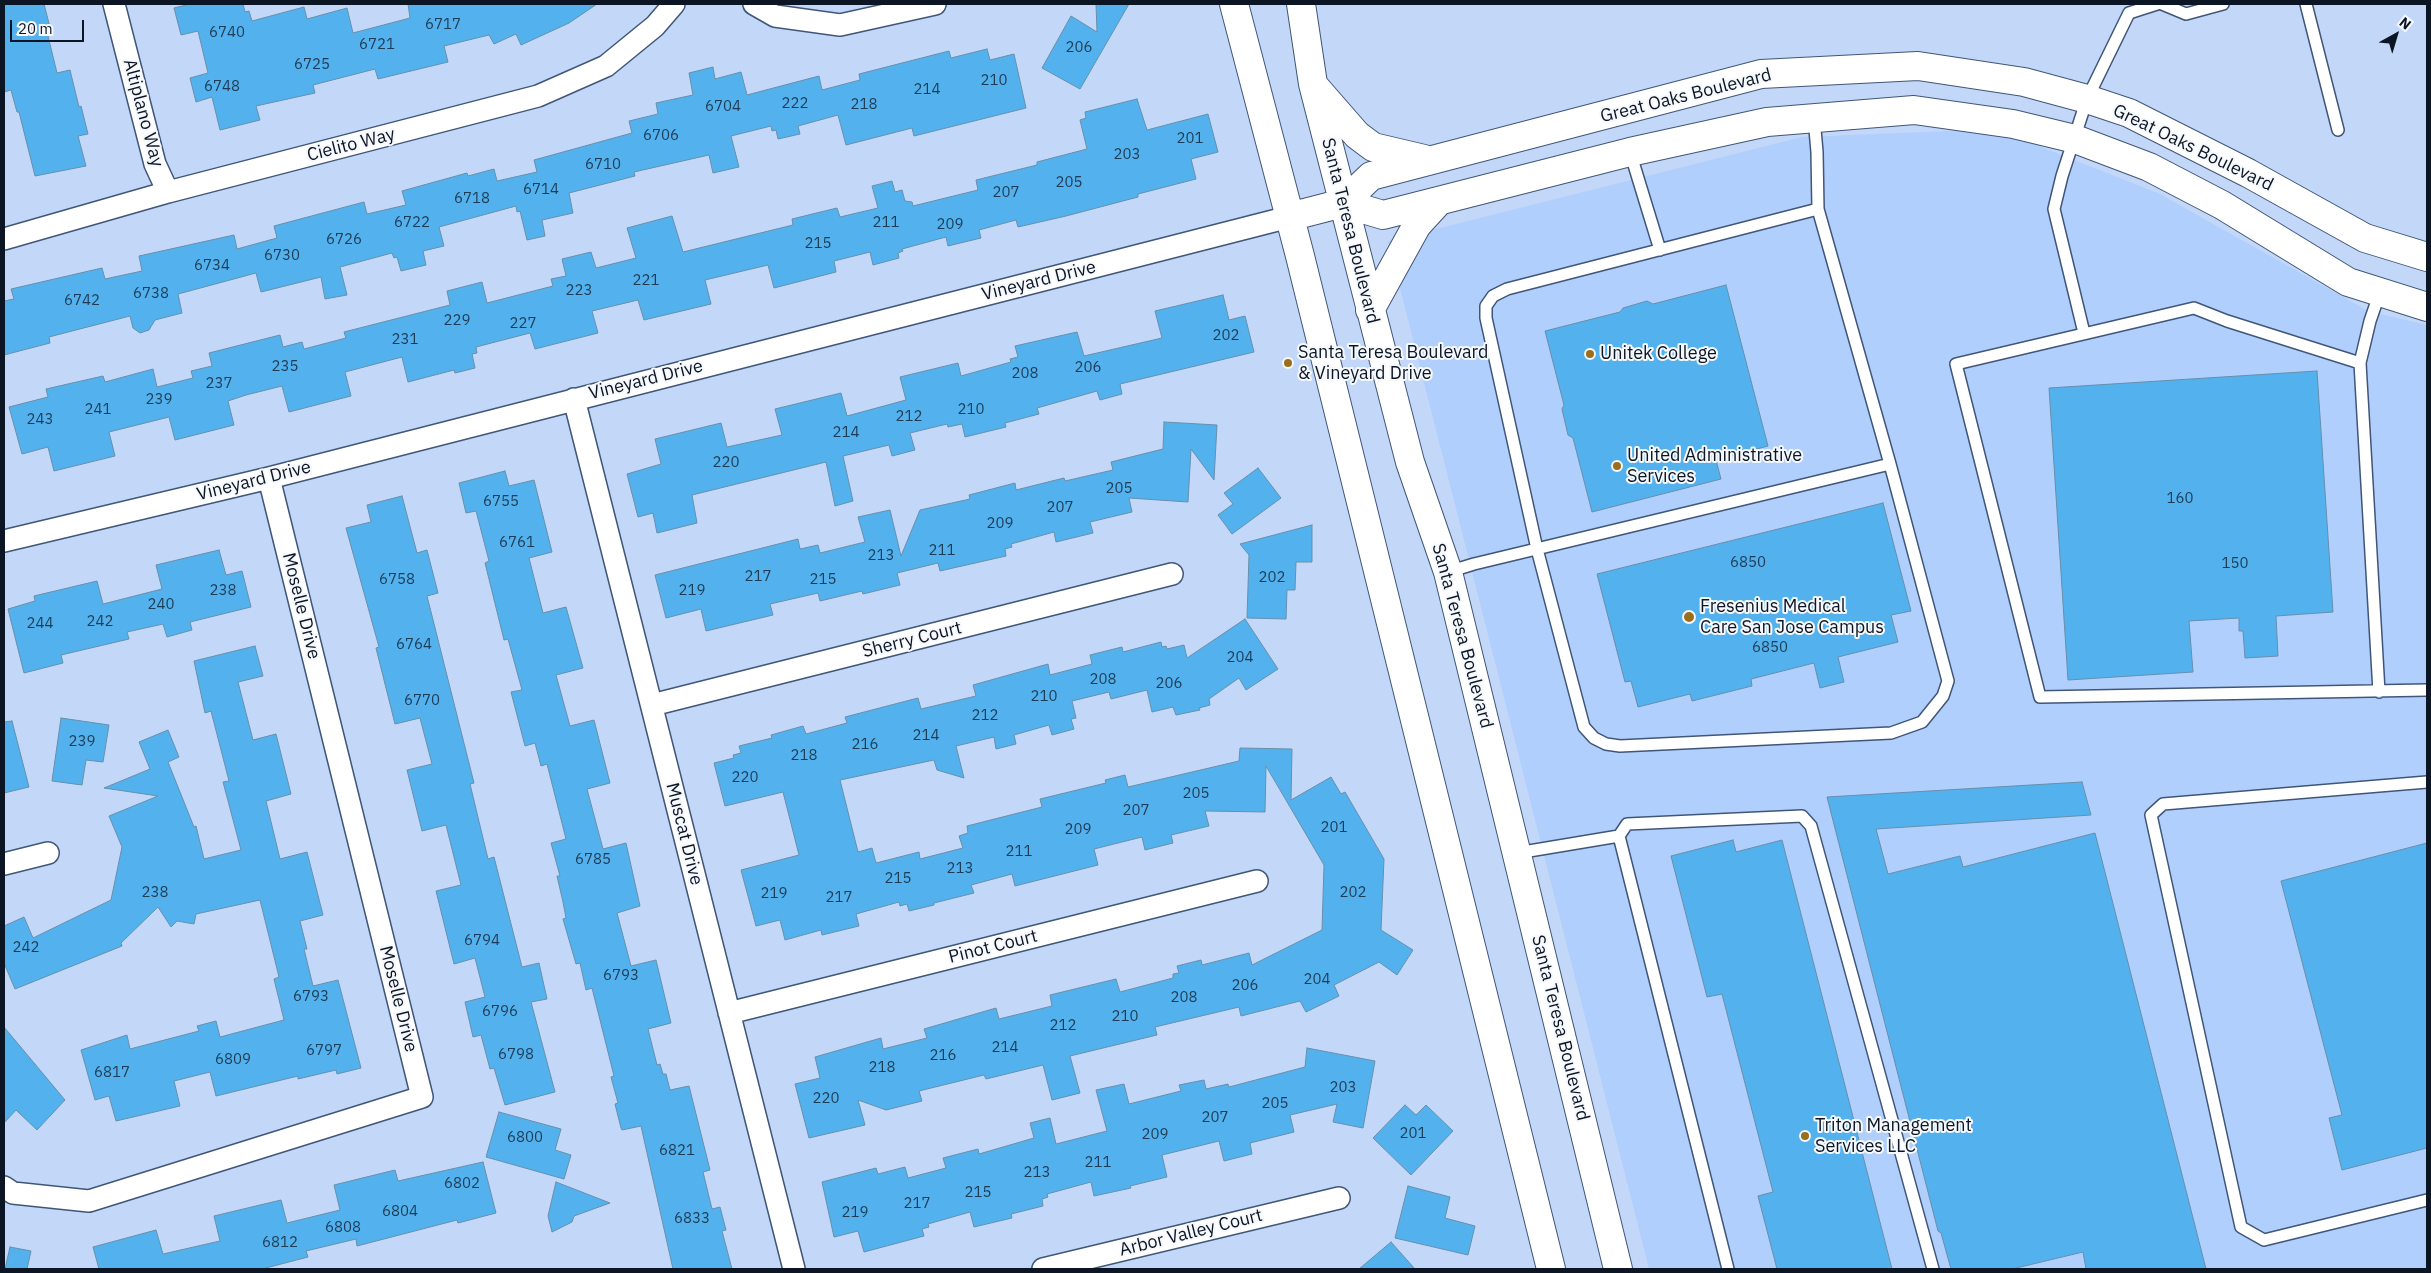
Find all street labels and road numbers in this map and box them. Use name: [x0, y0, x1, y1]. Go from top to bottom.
street label: Altiplano Way: [118, 57, 168, 169]
street label: Great Oaks Boulevard: [1598, 64, 1774, 128]
street label: Great Oaks Boulevard: [2109, 100, 2277, 196]
street label: Cielito Way: [305, 124, 397, 166]
street label: Santa Teresa Boulevard: [1316, 136, 1384, 326]
street label: Vineyard Drive: [980, 256, 1098, 306]
street label: Vineyard Drive: [587, 355, 705, 405]
street label: Vineyard Drive: [195, 456, 313, 506]
street label: Santa Teresa Boulevard: [1427, 541, 1497, 731]
street label: Moselle Drive: [277, 551, 325, 661]
street label: Sherry Court: [860, 617, 964, 663]
street label: Muscat Drive: [661, 781, 707, 887]
street label: Pinot Court: [946, 926, 1040, 968]
street label: Santa Teresa Boulevard: [1526, 933, 1594, 1123]
street label: Moselle Drive: [374, 944, 422, 1054]
street label: Arbor Valley Court: [1117, 1205, 1265, 1261]

